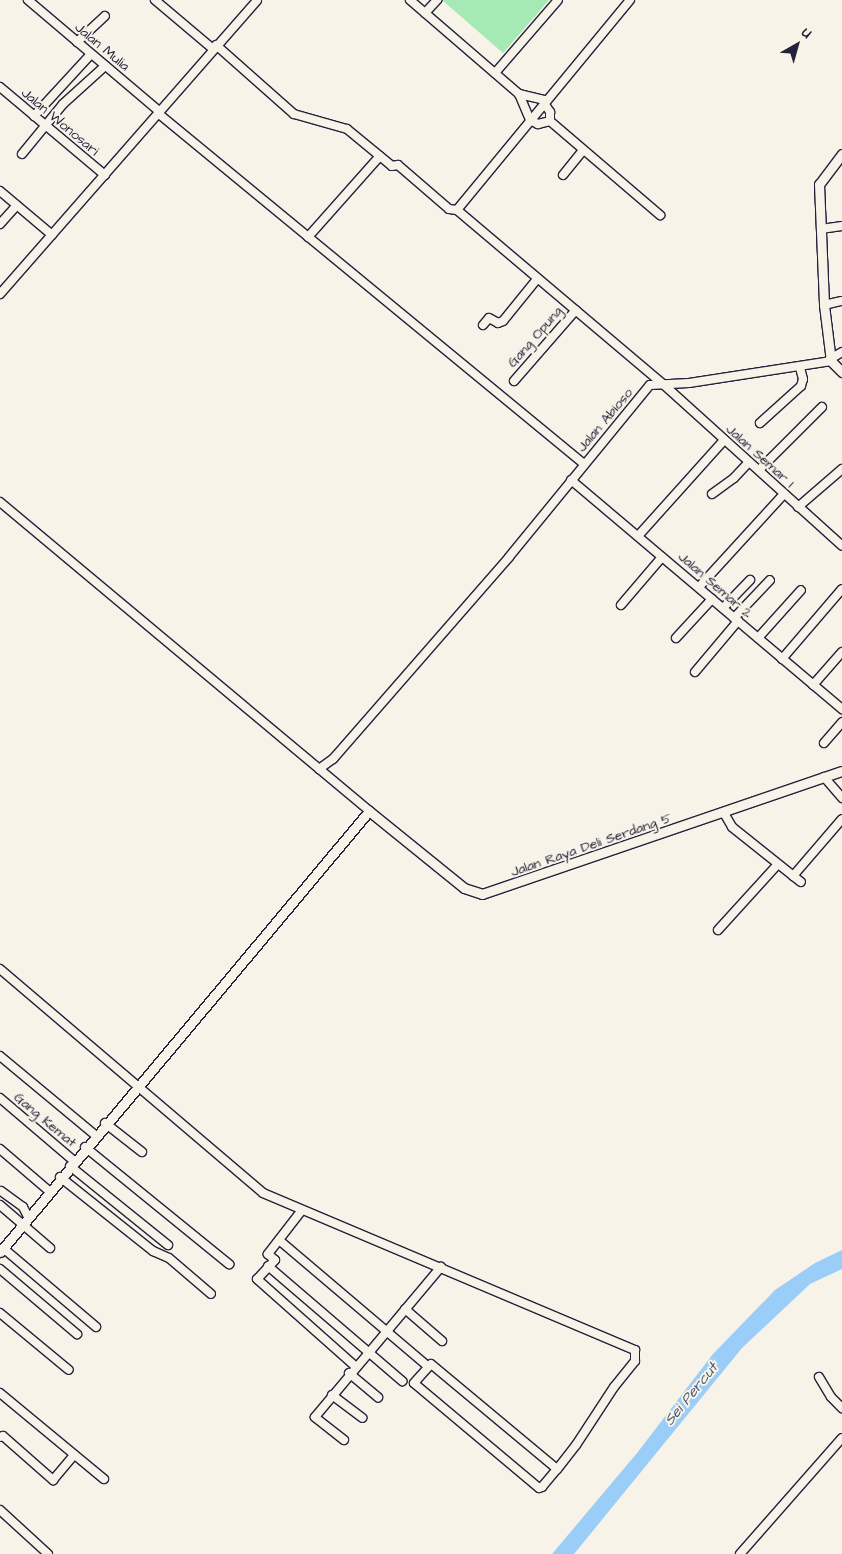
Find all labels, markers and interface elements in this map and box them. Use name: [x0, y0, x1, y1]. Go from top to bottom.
street label: Jalan Mulia: [71, 19, 133, 75]
north arrow: [772, 20, 822, 70]
text: U: [797, 23, 815, 43]
street label: Jalan Wonosari: [18, 85, 102, 159]
street label: Gang Opung: [504, 303, 566, 371]
street label: Jalan Abioso: [573, 385, 637, 455]
street label: Jalan Semar 1: [722, 421, 798, 491]
street label: Jalan Semar 2: [675, 548, 755, 622]
street label: Jalan Raya Deli Serdang 5: [508, 810, 674, 880]
street label: Gang Kemat: [10, 1089, 80, 1151]
water label: Sei Percut: [660, 1359, 722, 1429]

